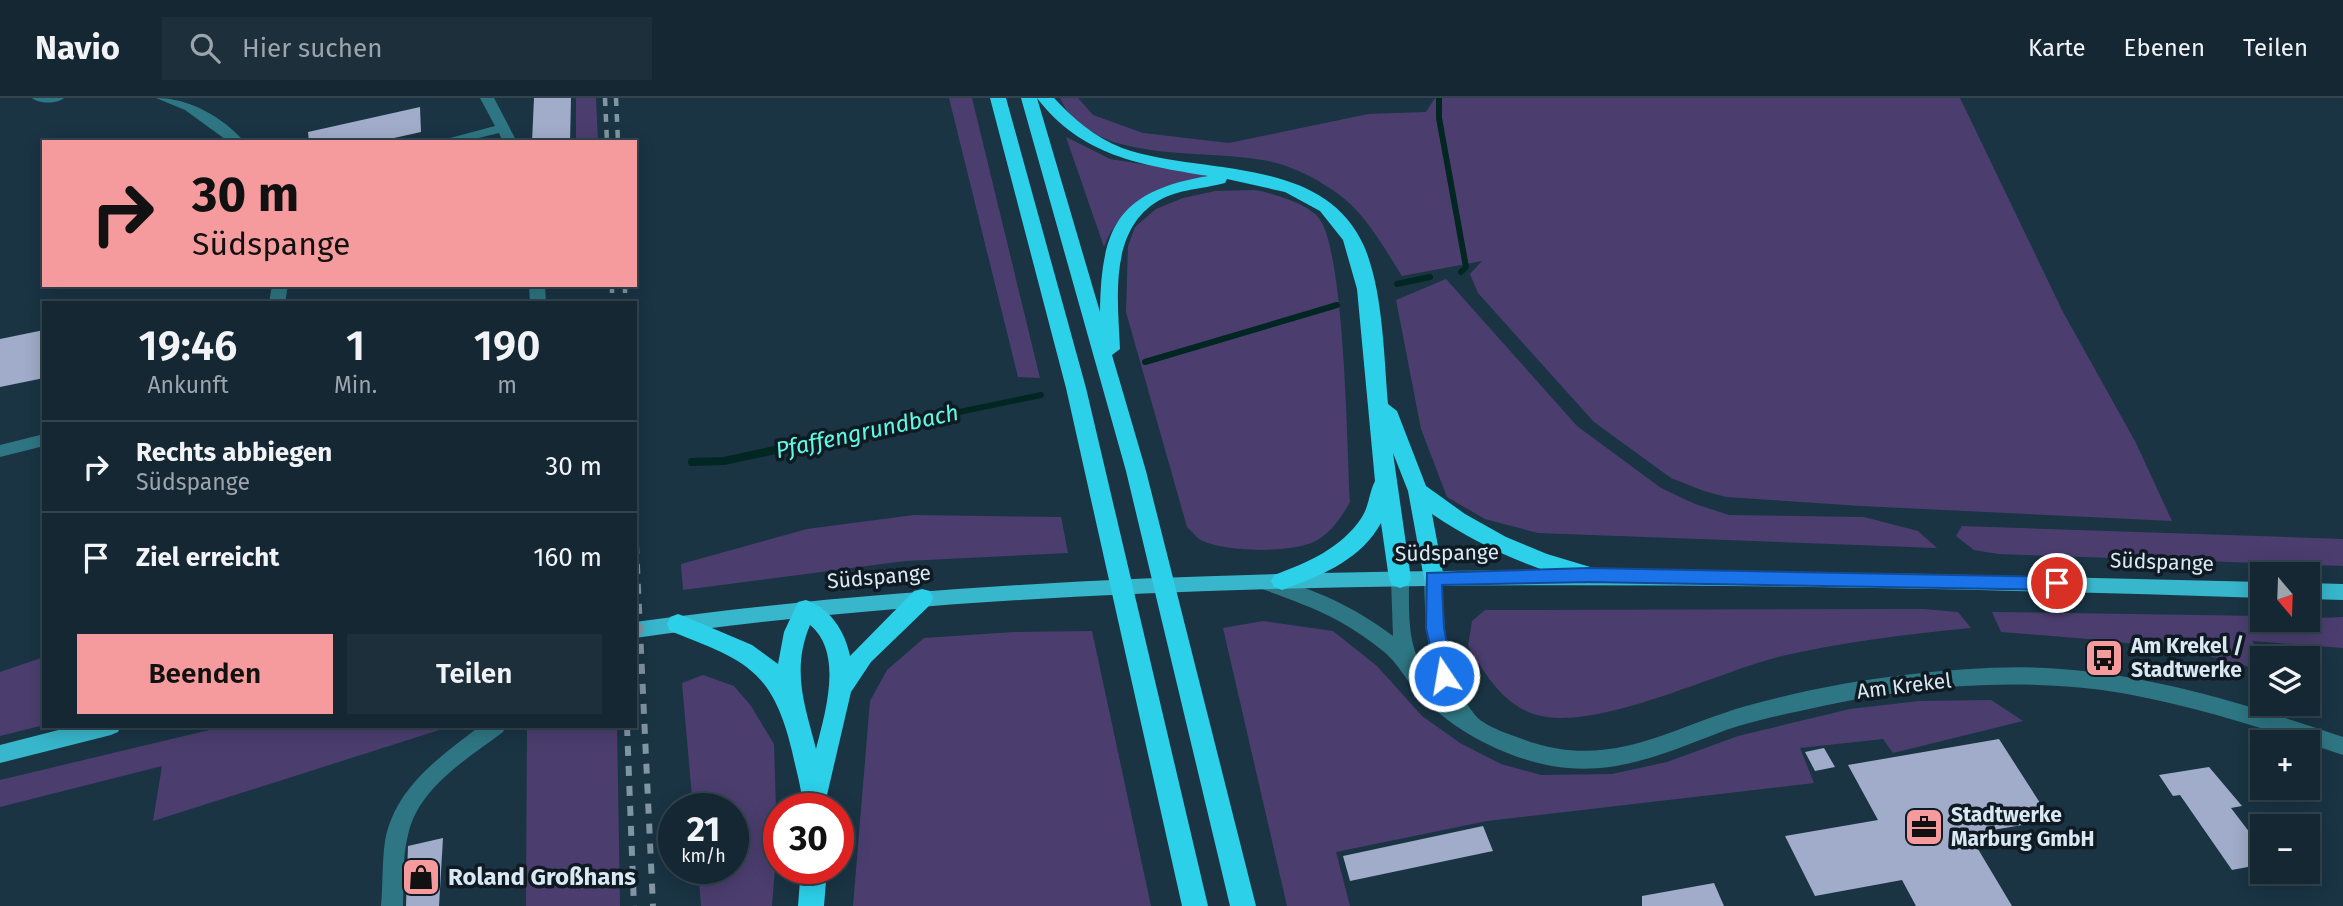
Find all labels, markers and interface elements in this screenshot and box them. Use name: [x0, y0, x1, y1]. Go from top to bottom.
search box: [162, 17, 652, 80]
text: Navio: [35, 28, 120, 68]
icon: search: [186, 29, 224, 67]
text: Hier suchen: [242, 33, 382, 64]
text: Karte: [2028, 34, 2086, 62]
text: Ebenen: [2124, 34, 2205, 62]
text: Teilen: [2243, 34, 2308, 62]
text: 30 m: [192, 165, 299, 224]
icon: right: [77, 168, 168, 259]
text: Südspange: [192, 225, 351, 263]
text: 19:46: [139, 321, 237, 371]
text: 1: [346, 321, 365, 371]
text: 190: [474, 321, 541, 371]
text: Ankunft: [147, 371, 229, 399]
text: Min.: [334, 371, 377, 399]
text: m: [497, 371, 517, 399]
water label: Pfaffengrundbach: [773, 398, 961, 464]
text: Rechts abbiegen: [136, 437, 332, 468]
icon: right: [77, 448, 115, 486]
text: 30 m: [545, 451, 602, 482]
text: Südspange: [136, 468, 250, 496]
icon: arrive: [77, 539, 115, 577]
street label: Südspange: [1395, 539, 1499, 567]
text: Ziel erreicht: [136, 542, 279, 573]
text: 160 m: [533, 542, 602, 573]
street label: Südspange: [2110, 547, 2214, 577]
pin: [2027, 553, 2087, 613]
street label: Südspange: [826, 560, 932, 594]
north arrow: [2250, 562, 2320, 632]
map controls: [2250, 562, 2320, 884]
icon: arrive: [2038, 564, 2076, 602]
place label: Am Krekel / Stadtwerke: [2130, 633, 2244, 683]
button: Beenden: [77, 634, 333, 714]
button: Teilen: [347, 634, 602, 714]
bus stop icon: Am Krekel / Stadtwerke: [2083, 637, 2125, 679]
position arrow: [1407, 639, 1481, 713]
button: layers: [2250, 646, 2320, 716]
street label: Am Krekel: [1855, 667, 1953, 705]
button: +: [2250, 730, 2320, 800]
speed limit sign: 30: [763, 793, 854, 884]
place label: Stadtwerke Marburg GmbH: [1951, 802, 2095, 852]
office icon: Stadtwerke Marburg GmbH: [1903, 806, 1945, 848]
text: 21: [687, 808, 720, 850]
button: −: [2250, 814, 2320, 884]
text: km/h: [681, 845, 726, 867]
shop icon: Roland Großhans: [400, 856, 442, 898]
place label: Roland Großhans: [448, 863, 636, 891]

